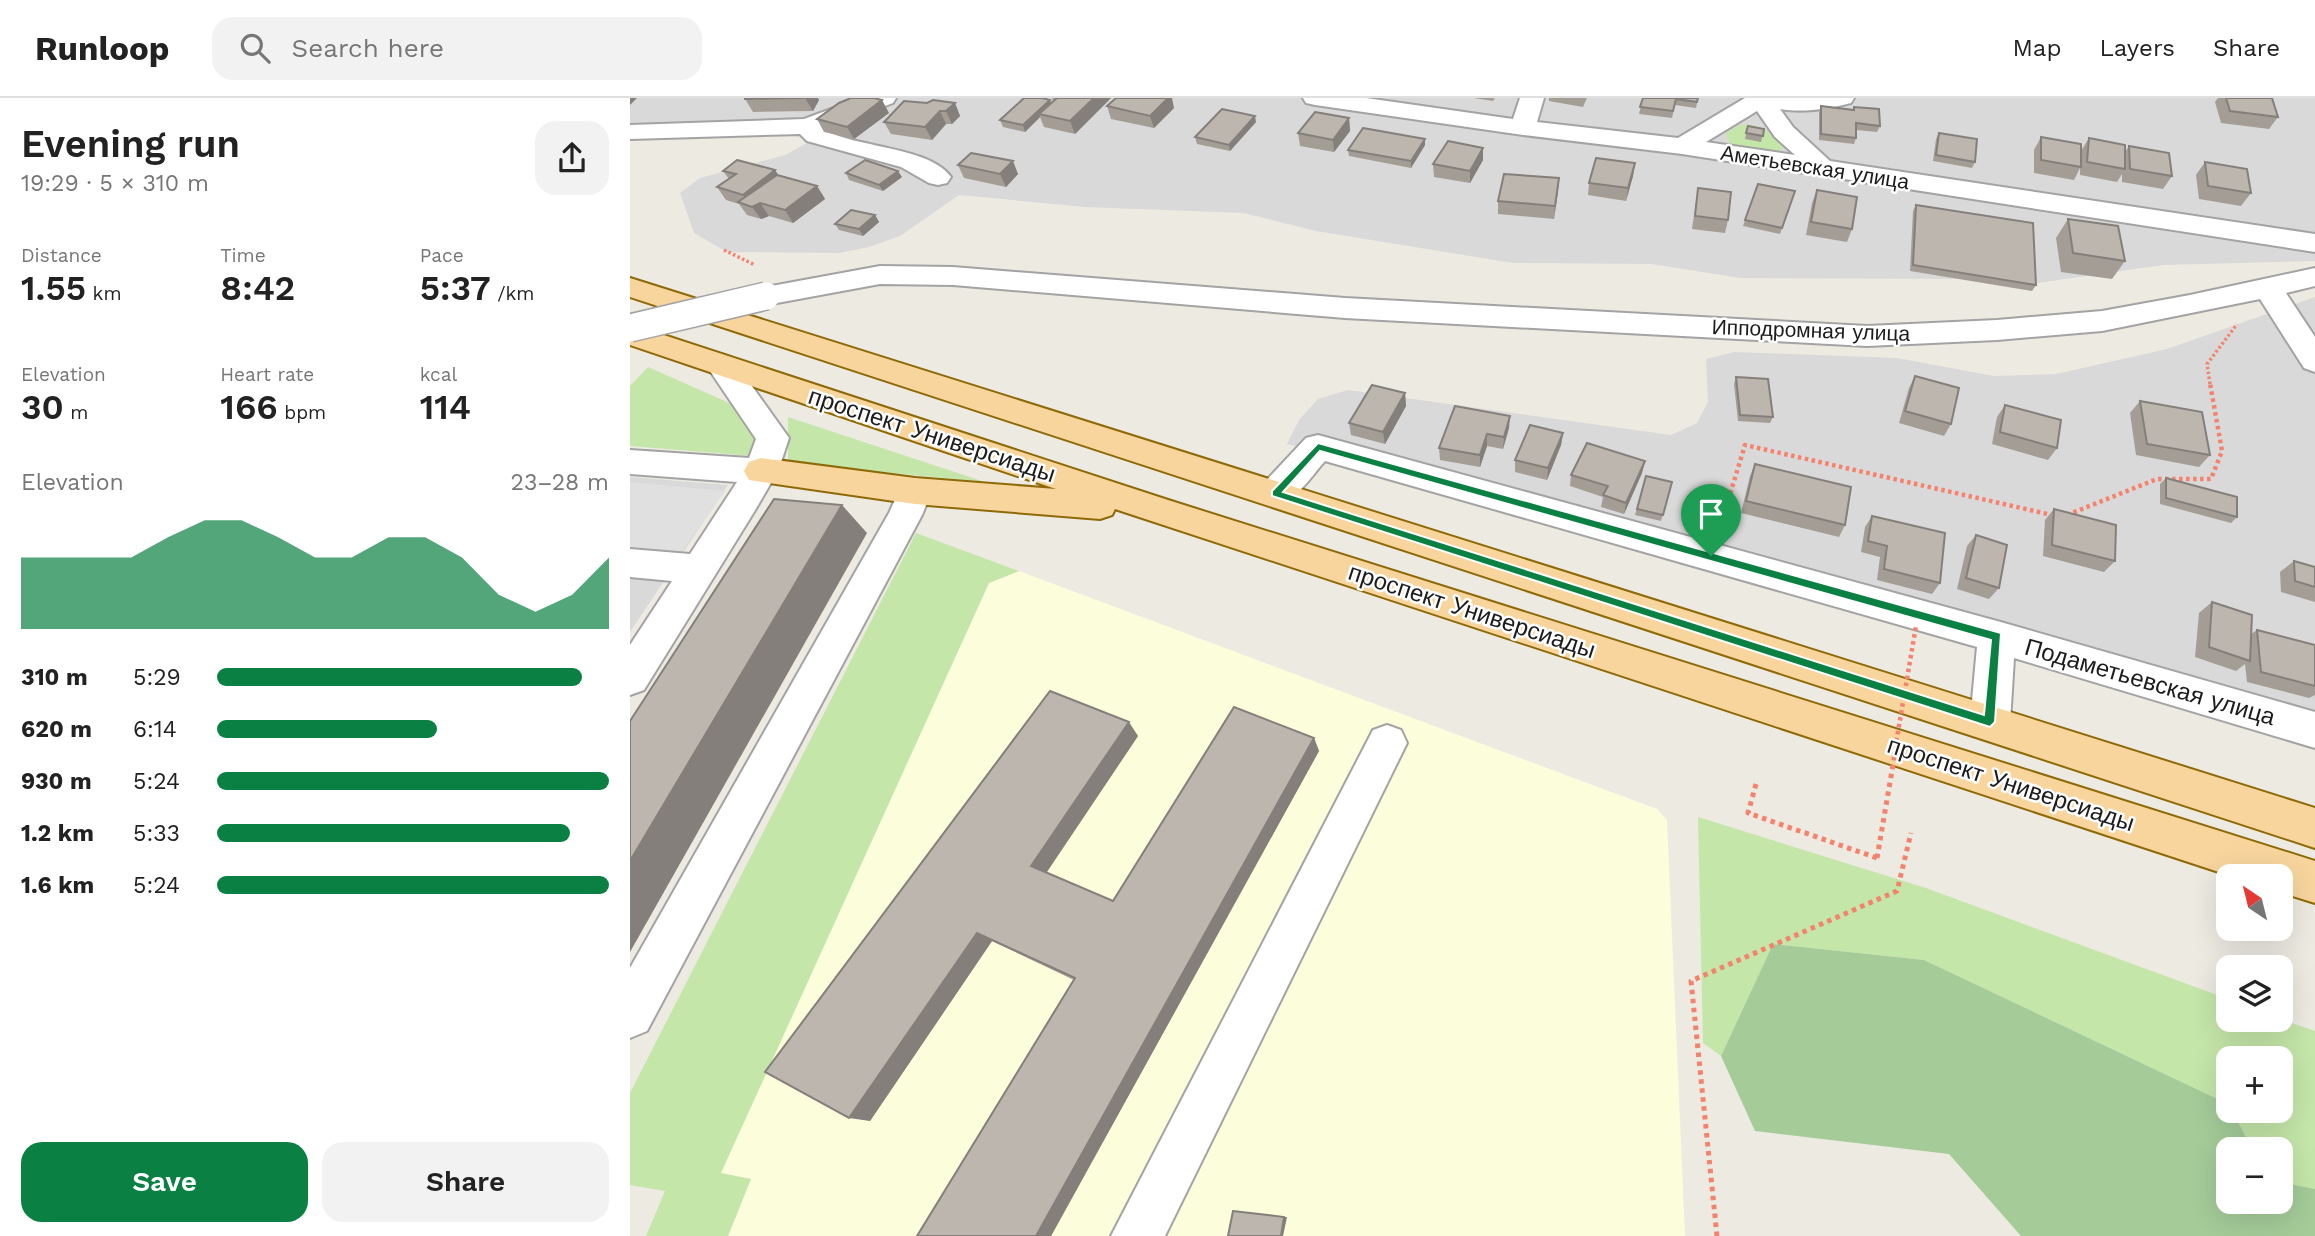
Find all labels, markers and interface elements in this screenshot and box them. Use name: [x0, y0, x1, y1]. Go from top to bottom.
search box: [212, 17, 702, 80]
text: Runloop: [35, 29, 170, 68]
icon: search: [236, 29, 274, 67]
text: Search here: [292, 33, 444, 63]
text: Map: [2013, 34, 2061, 62]
text: Layers: [2099, 34, 2175, 62]
text: Share: [2213, 34, 2280, 62]
button: share: [535, 121, 609, 195]
text: Evening run: [21, 122, 240, 166]
street label: Аметьевская улица: [1719, 140, 1911, 194]
text: 19:29 · 5 × 310 m: [21, 170, 209, 197]
text: Distance: [21, 244, 102, 267]
text: Time: [220, 244, 266, 267]
text: Pace: [420, 244, 464, 267]
text: 1.55: [21, 267, 86, 309]
text: 8:42: [220, 267, 295, 309]
text: 5:37: [420, 267, 491, 309]
text: km: [86, 282, 122, 305]
text: /km: [491, 282, 534, 305]
street label: Ипподромная улица: [1711, 314, 1911, 346]
text: Elevation: [21, 363, 106, 386]
text: Heart rate: [220, 363, 314, 386]
text: kcal: [420, 363, 457, 386]
street label: проспект Универсиады: [805, 382, 1059, 488]
text: 30: [21, 386, 64, 428]
text: 166: [220, 386, 278, 428]
text: 114: [420, 386, 471, 428]
text: m: [64, 401, 88, 424]
text: bpm: [278, 401, 326, 424]
text: Elevation: [21, 469, 124, 496]
text: 23–28 m: [510, 469, 609, 496]
pin: [1681, 484, 1741, 556]
icon: arrive: [1692, 495, 1730, 533]
street label: проспект Универсиады: [1345, 558, 1599, 664]
street label: Подаметьевская улица: [2021, 633, 2279, 731]
text: 310 m: [21, 664, 88, 691]
text: 5:29: [133, 664, 181, 691]
text: 620 m: [21, 716, 92, 743]
text: 6:14: [133, 716, 177, 743]
street label: проспект Универсиады: [1884, 731, 2138, 837]
text: 930 m: [21, 768, 92, 795]
text: 5:24: [133, 768, 180, 795]
text: 1.2 km: [21, 820, 94, 847]
text: 5:33: [133, 820, 180, 847]
north arrow: [2216, 864, 2292, 942]
map controls: [2216, 864, 2293, 1214]
text: 1.6 km: [21, 872, 94, 899]
text: 5:24: [133, 872, 180, 899]
button: layers: [2216, 955, 2293, 1032]
button: +: [2216, 1046, 2293, 1123]
button: −: [2216, 1137, 2293, 1214]
button: Save: [21, 1142, 308, 1222]
button: Share: [322, 1142, 609, 1222]

